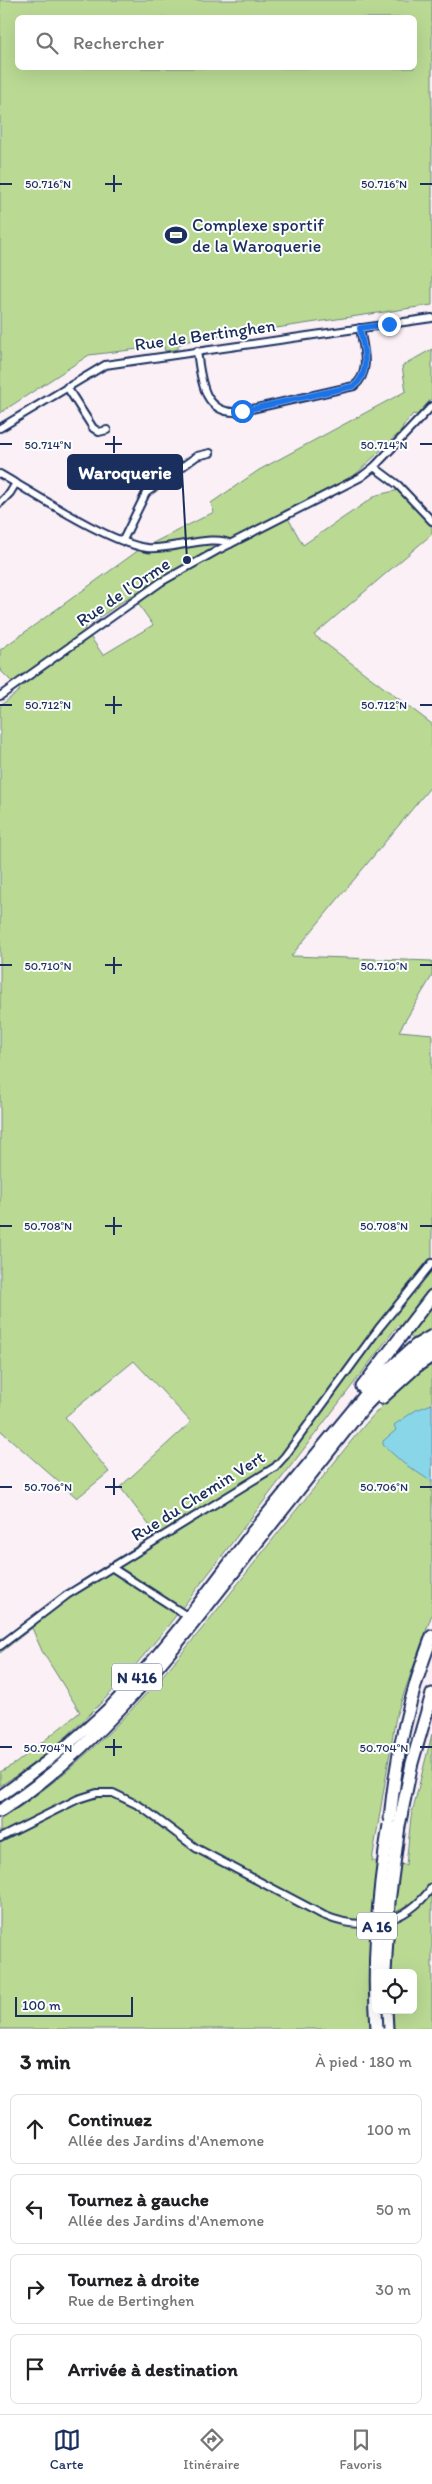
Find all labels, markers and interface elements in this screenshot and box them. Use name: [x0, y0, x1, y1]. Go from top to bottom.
search box: [15, 15, 417, 70]
icon: search: [33, 29, 61, 57]
text: Rechercher: [73, 31, 164, 54]
text: 50.716°N: [25, 177, 71, 191]
text: 50.716°N: [361, 177, 407, 191]
place label: Complexe sportif de la Waroquerie: [192, 214, 324, 257]
sports icon: Complexe sportif de la Waroquerie: [163, 222, 189, 248]
route end: [378, 313, 401, 336]
street label: Rue de Bertinghen: [133, 314, 277, 356]
route start: [231, 400, 254, 423]
text: 50.714°N: [24, 438, 72, 452]
text: 50.714°N: [360, 438, 408, 452]
callout: Waroquerie: [68, 455, 182, 489]
text: Waroquerie: [78, 461, 172, 484]
street label: Rue de l'Orme: [72, 553, 174, 631]
text: 50.712°N: [25, 698, 71, 712]
text: 50.712°N: [361, 698, 407, 712]
text: 50.710°N: [24, 959, 72, 973]
text: 50.710°N: [360, 959, 408, 973]
text: 50.708°N: [24, 1219, 72, 1233]
text: 50.708°N: [360, 1219, 408, 1233]
street label: Rue du Chemin Vert: [127, 1446, 269, 1546]
text: 50.706°N: [24, 1480, 72, 1494]
text: 50.706°N: [360, 1480, 408, 1494]
road number: N 416: [112, 1664, 162, 1690]
text: 50.704°N: [24, 1741, 72, 1755]
text: 50.704°N: [360, 1741, 408, 1755]
road number: A 16: [357, 1912, 397, 1940]
map controls: [372, 1969, 417, 2014]
button: locate: [372, 1969, 417, 2014]
scale bar: [15, 1994, 132, 2017]
text: 100 m: [22, 1997, 61, 2014]
text: 3 min: [20, 2049, 70, 2074]
text: À pied · 180 m: [315, 2052, 412, 2071]
text: Continuez: [68, 2108, 152, 2131]
icon: ahead: [21, 2115, 49, 2143]
text: 100 m: [367, 2120, 411, 2139]
text: Allée des Jardins d'Anemone: [68, 2131, 264, 2150]
text: Tournez à gauche: [68, 2188, 209, 2211]
icon: left: [21, 2195, 49, 2223]
text: 50 m: [376, 2200, 411, 2219]
text: Allée des Jardins d'Anemone: [68, 2211, 264, 2230]
text: Tournez à droite: [68, 2268, 200, 2291]
icon: right: [21, 2275, 49, 2303]
text: 30 m: [375, 2280, 411, 2299]
text: Rue de Bertinghen: [68, 2291, 194, 2310]
icon: arrive: [21, 2355, 49, 2383]
text: Arrivée à destination: [68, 2358, 238, 2381]
tab: Carte: [50, 2426, 84, 2473]
tab: Itinéraire: [183, 2426, 240, 2473]
tab: Favoris: [339, 2426, 382, 2473]

